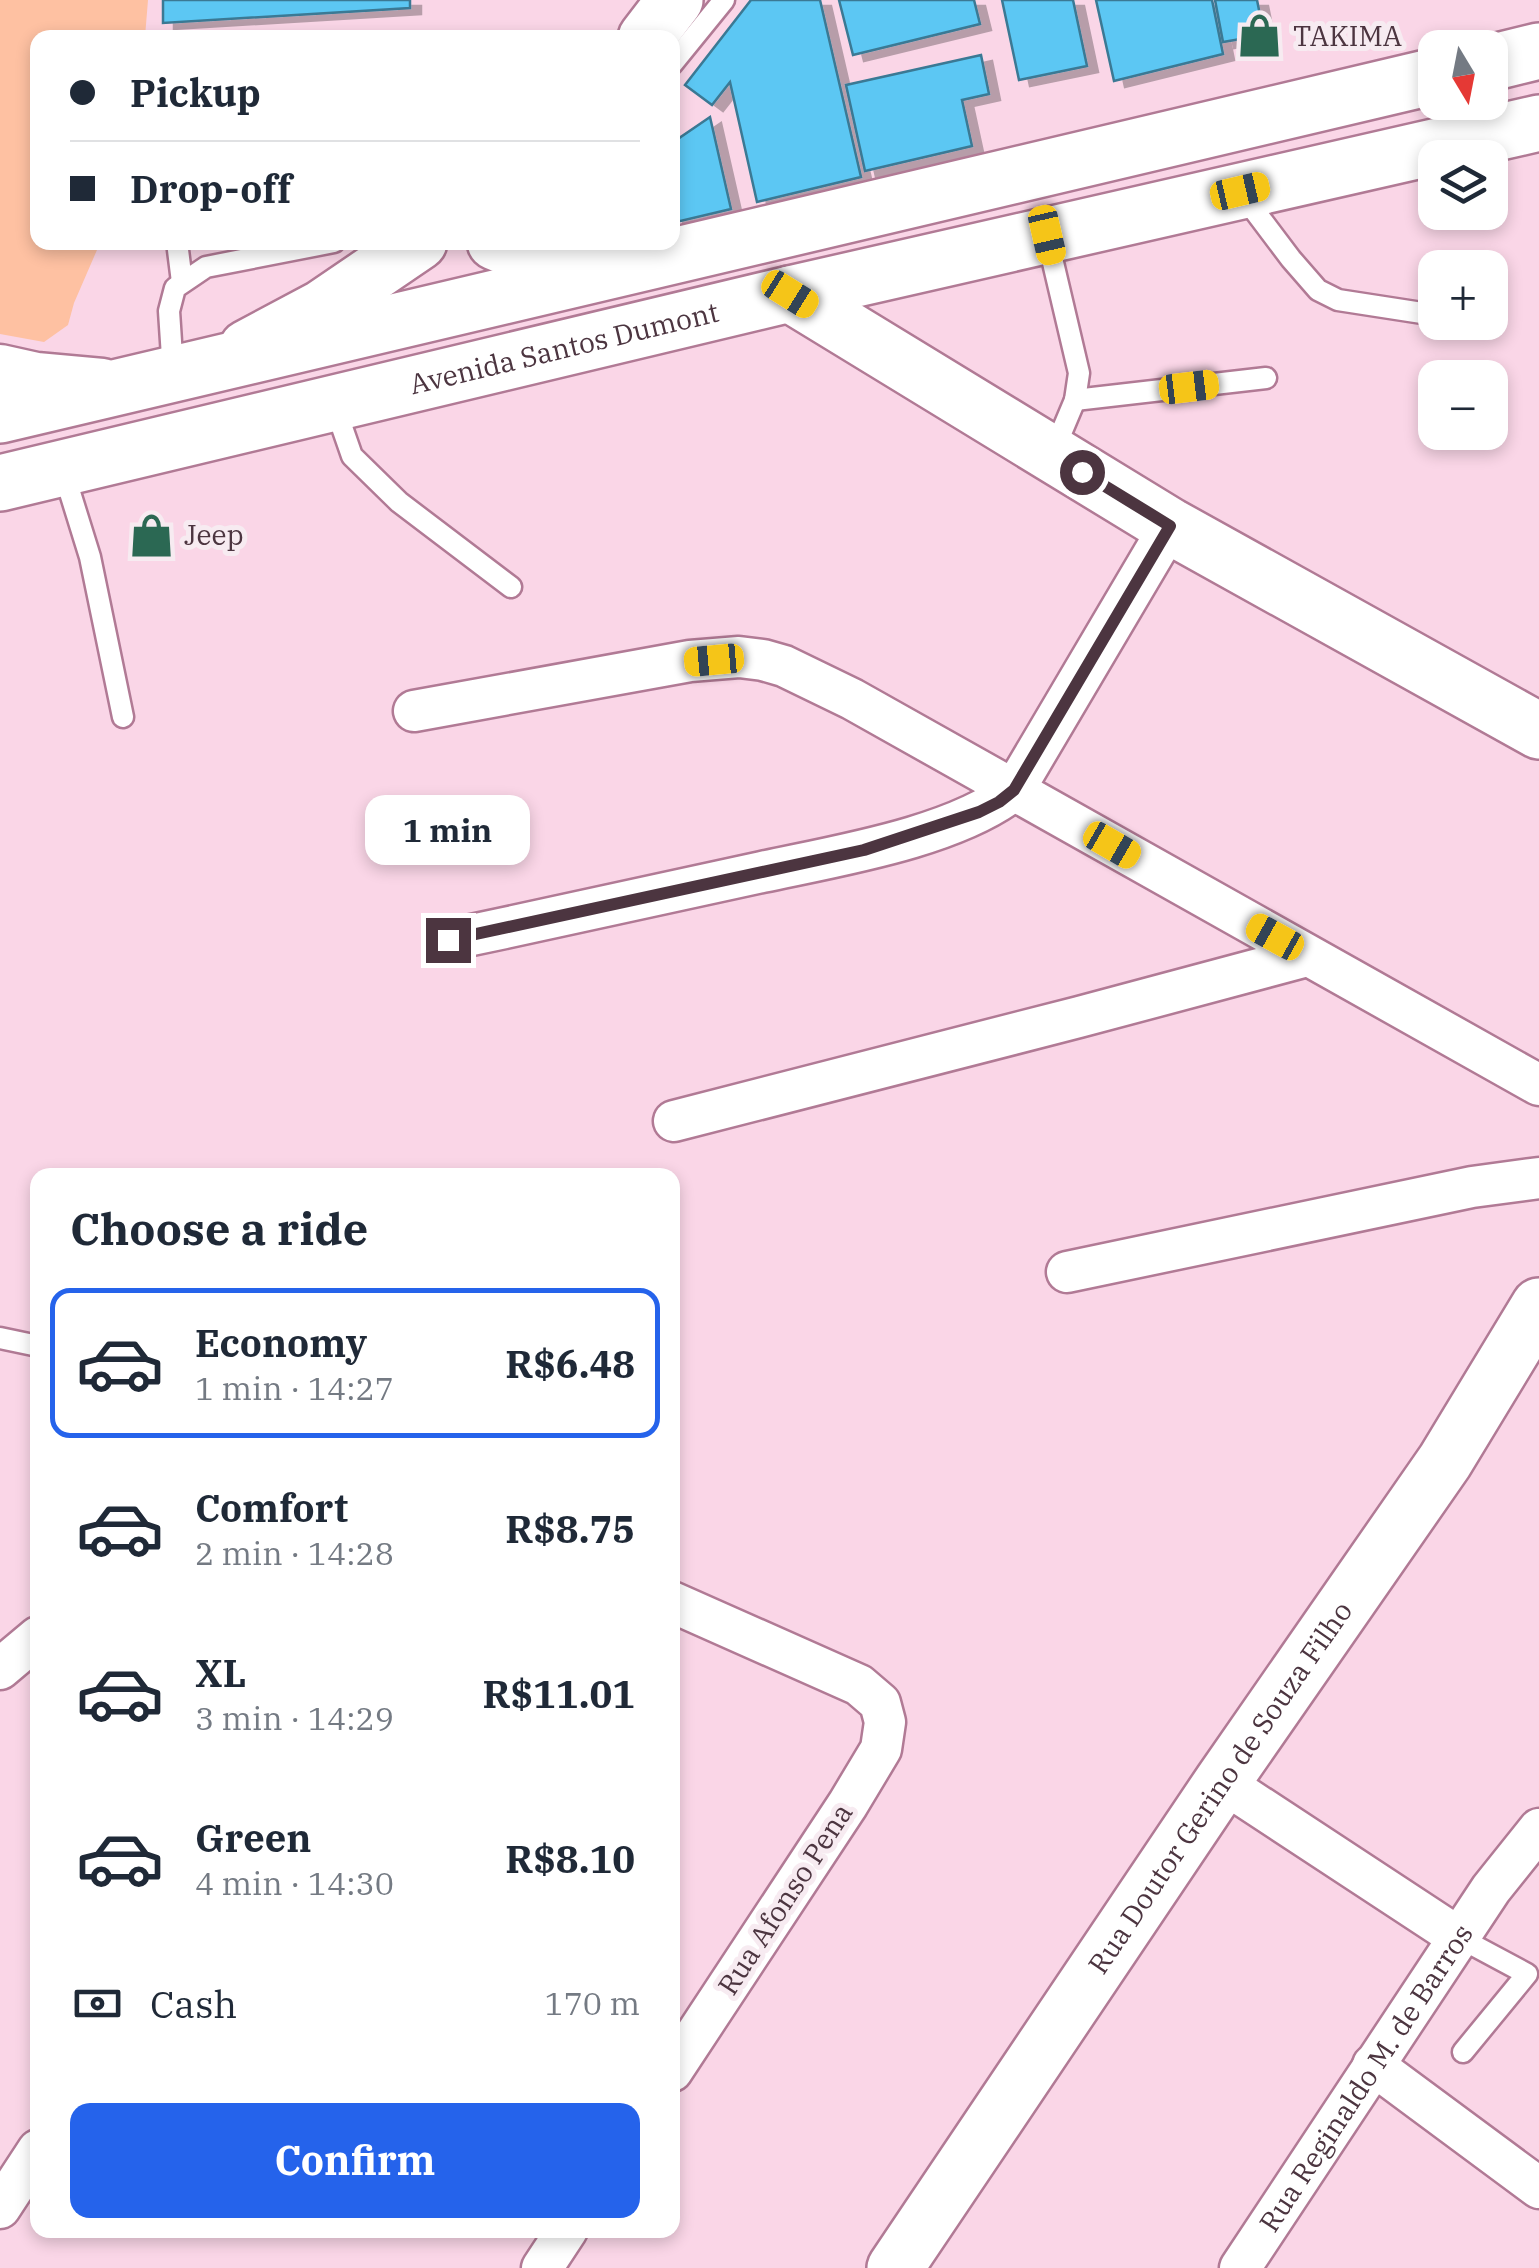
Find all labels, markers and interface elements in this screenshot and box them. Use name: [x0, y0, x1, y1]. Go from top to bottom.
shop icon: TAKIMA: [1236, 12, 1284, 60]
place label: TAKIMA: [1293, 17, 1402, 54]
north arrow: [1418, 30, 1508, 120]
map controls: [1418, 30, 1508, 450]
text: Pickup: [130, 68, 261, 117]
button: layers: [1418, 140, 1508, 230]
text: Drop-off: [130, 164, 292, 213]
car: [1207, 170, 1273, 212]
car: [1026, 202, 1068, 268]
button: +: [1418, 250, 1508, 340]
car: [757, 265, 823, 323]
street label: Avenida Santos Dumont: [406, 293, 722, 402]
button: −: [1418, 360, 1508, 450]
car: [1157, 368, 1221, 406]
route start: [1060, 450, 1105, 495]
shop icon: Jeep: [127, 511, 175, 559]
place label: Jeep: [184, 516, 244, 553]
car: [683, 642, 745, 678]
callout: 1 min: [366, 795, 530, 865]
text: 1 min: [403, 809, 492, 851]
car: [1079, 817, 1145, 873]
car: [1241, 909, 1309, 965]
route end: [426, 918, 471, 963]
text: Choose a ride: [70, 1199, 368, 1257]
icon: car: [75, 1318, 165, 1408]
text: Economy: [195, 1318, 367, 1367]
text: R$6.48: [505, 1339, 635, 1388]
text: 1 min · 14:27: [195, 1367, 394, 1409]
icon: car: [75, 1483, 165, 1573]
text: Comfort: [195, 1483, 348, 1532]
text: R$8.75: [505, 1504, 635, 1553]
text: 2 min · 14:28: [195, 1532, 394, 1574]
street label: Rua Doutor Gerino de Souza Filho: [1079, 1594, 1360, 1981]
icon: car: [75, 1648, 165, 1738]
text: XL: [195, 1648, 246, 1697]
text: R$11.01: [483, 1669, 635, 1718]
text: 3 min · 14:29: [195, 1697, 394, 1739]
street label: Rua Afonso Pena: [709, 1796, 860, 2002]
icon: car: [75, 1813, 165, 1903]
text: Green: [195, 1813, 311, 1862]
text: R$8.10: [505, 1834, 635, 1883]
text: 4 min · 14:30: [195, 1862, 394, 1904]
street label: Rua Reginaldo M. de Barros: [1250, 1917, 1481, 2239]
icon: cash: [70, 1976, 125, 2031]
text: Cash: [150, 1979, 237, 2028]
text: 170 m: [544, 1982, 640, 2024]
button: Confirm: [70, 2103, 640, 2218]

